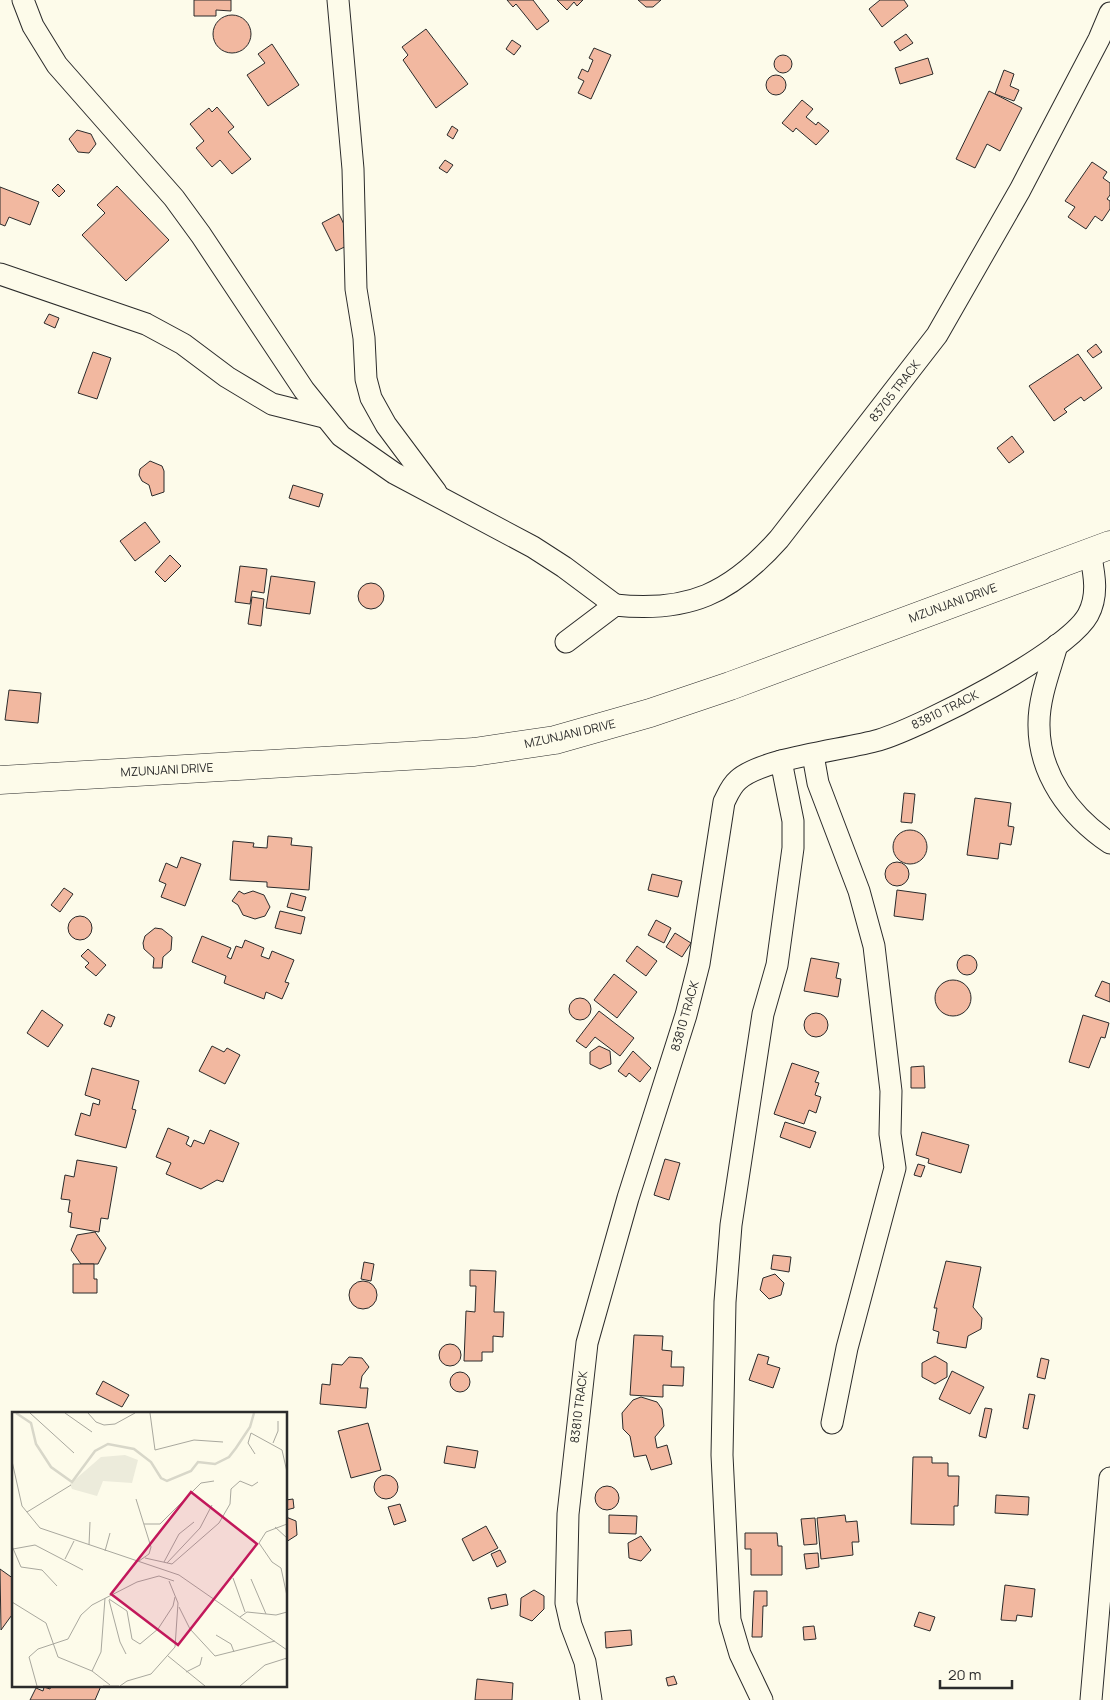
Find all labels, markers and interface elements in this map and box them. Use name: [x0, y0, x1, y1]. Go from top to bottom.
street label: 83705 TRACK: [865, 356, 925, 425]
street label: MZUNJANI DRIVE: [906, 579, 1000, 626]
street label: 83810 TRACK: [908, 686, 982, 733]
street label: MZUNJANI DRIVE: [523, 715, 617, 752]
street label: MZUNJANI DRIVE: [120, 759, 214, 780]
street label: 83810 TRACK: [666, 978, 703, 1053]
street label: 83810 TRACK: [566, 1369, 591, 1444]
inset map: [12, 1412, 288, 1688]
scale bar: [940, 1658, 1012, 1690]
text: 20 m: [948, 1664, 981, 1685]

